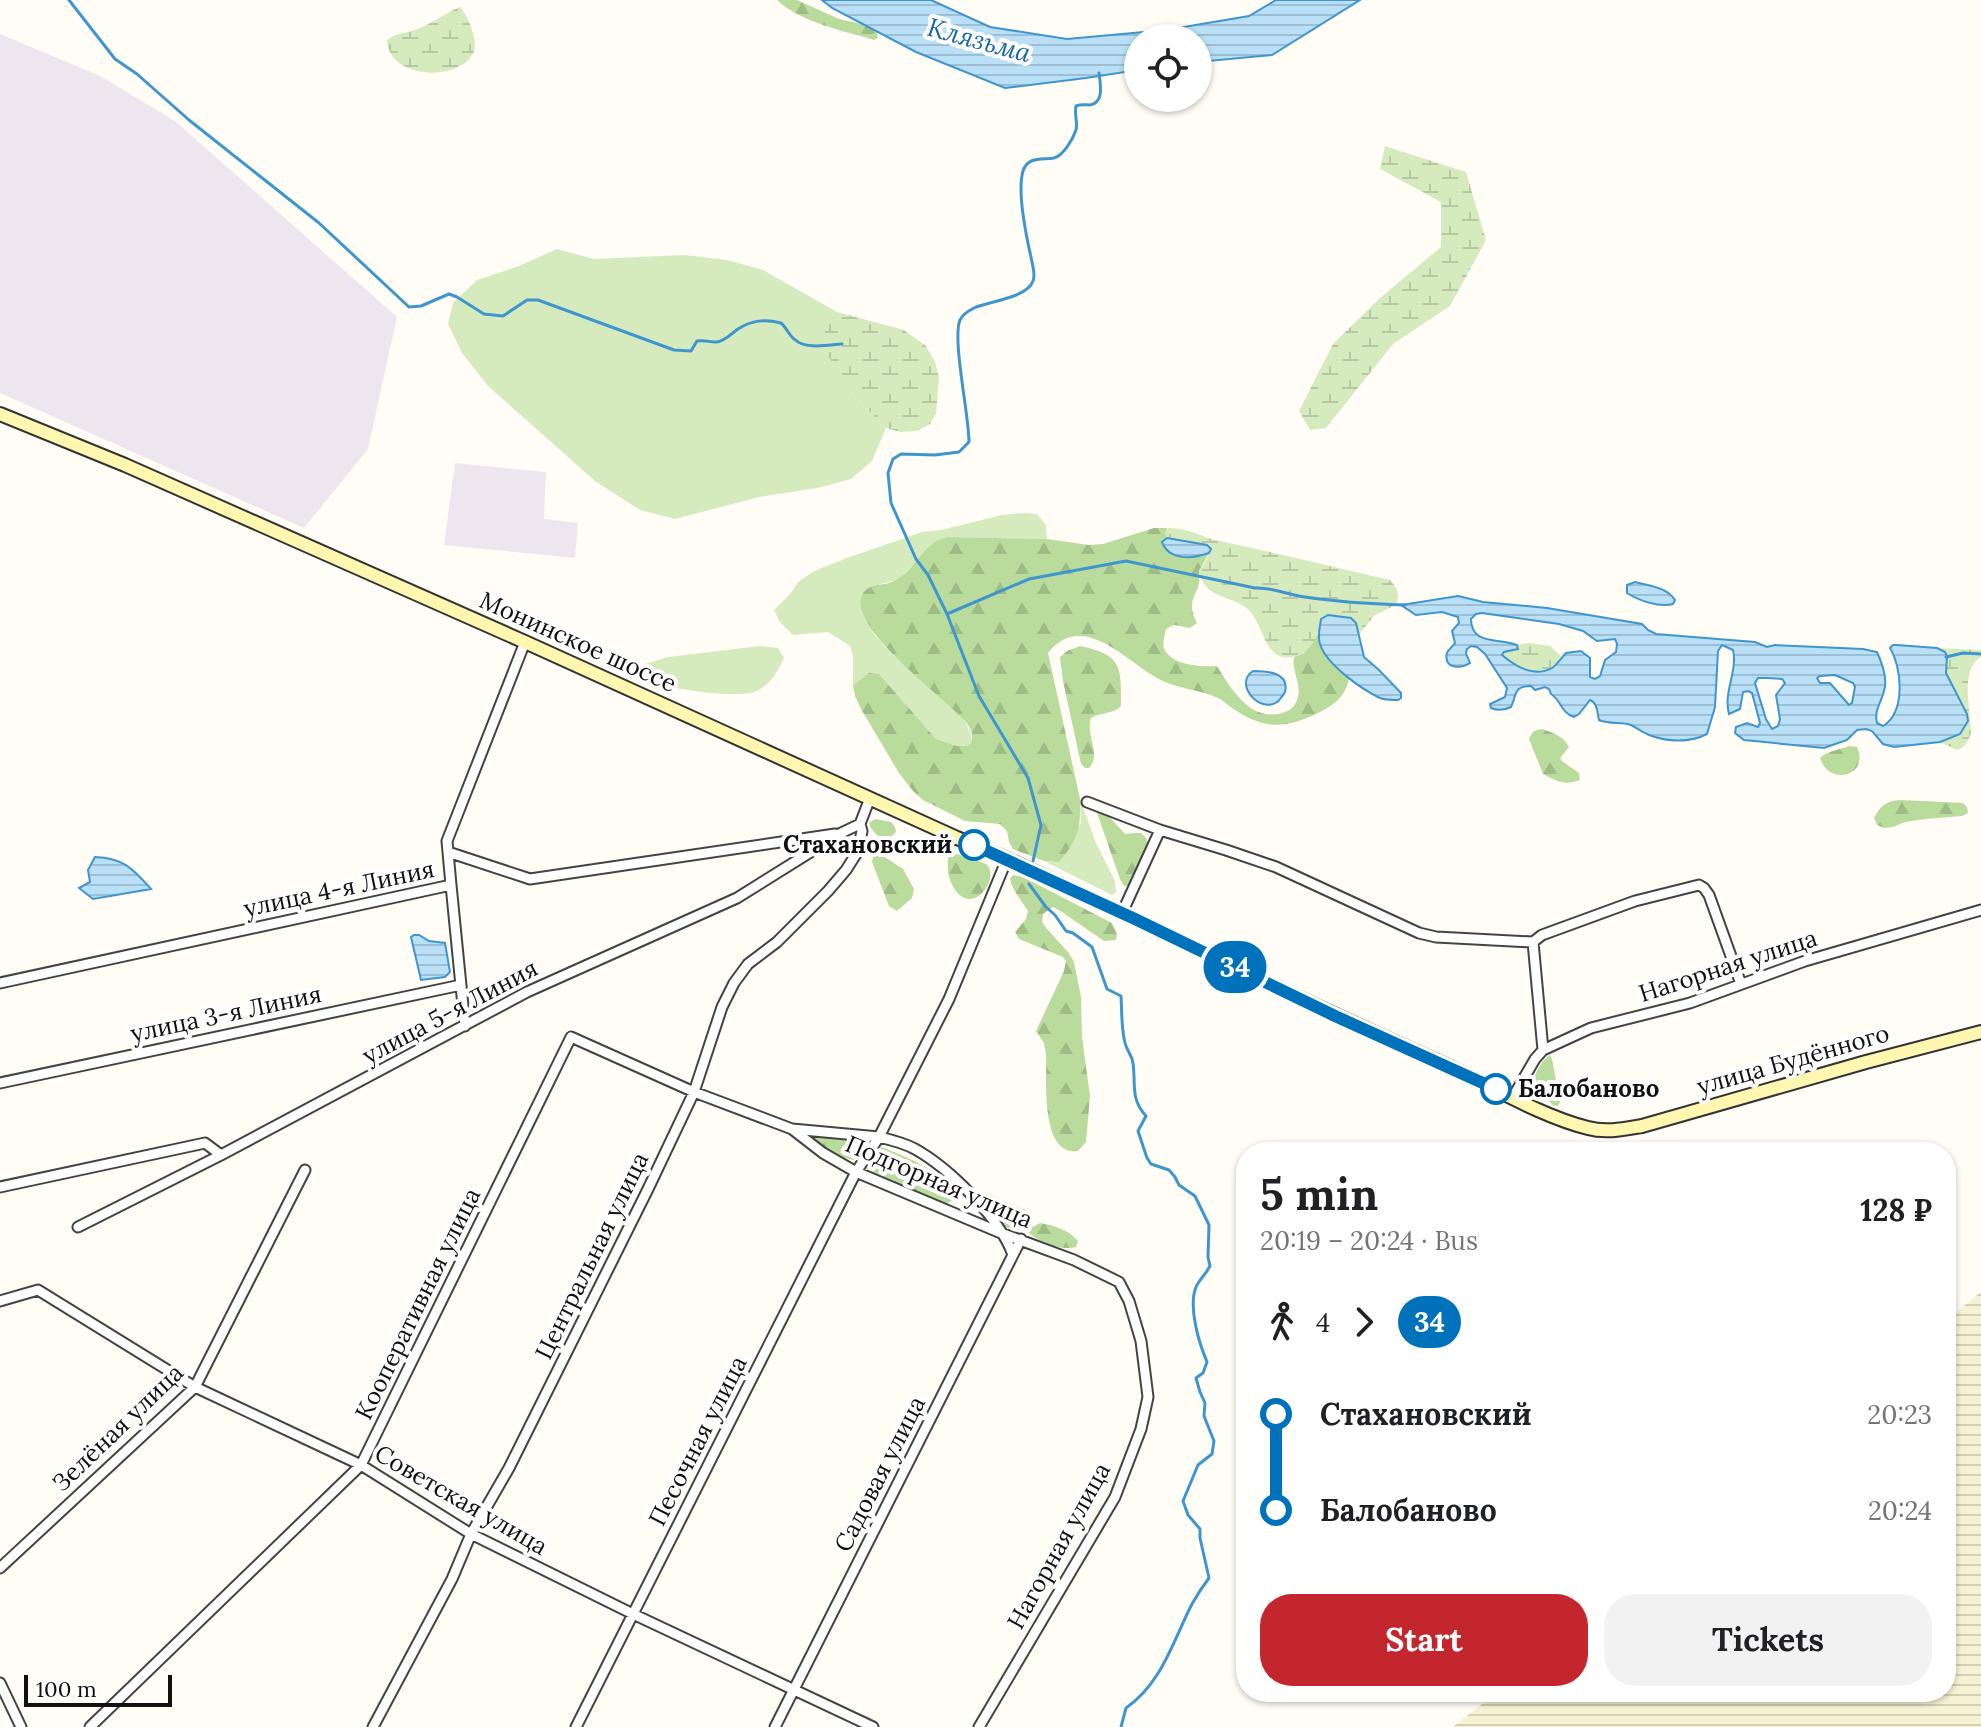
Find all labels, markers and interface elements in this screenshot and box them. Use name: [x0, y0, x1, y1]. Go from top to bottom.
water label: Клязьма: [924, 10, 1035, 69]
map controls: [1124, 24, 1212, 112]
button: locate: [1124, 24, 1212, 112]
street label: Монинское шоссе: [475, 584, 681, 699]
place label: Стахановский: [783, 829, 952, 860]
marker: Стахановский: [959, 830, 989, 860]
street label: улица 4-я Линия: [241, 853, 437, 924]
street label: Нагорная улица: [1635, 922, 1821, 1009]
line badge: 34: [1199, 941, 1271, 993]
text: 34: [1220, 949, 1251, 985]
street label: улица 5-я Линия: [357, 952, 543, 1071]
street label: улица 3-я Линия: [128, 978, 324, 1049]
street label: улица Будённого: [1693, 1017, 1893, 1102]
place label: Балобаново: [1518, 1073, 1659, 1104]
marker: Балобаново: [1481, 1074, 1511, 1104]
street label: Подгорная улица: [841, 1128, 1038, 1235]
street label: Центральная улица: [528, 1147, 655, 1364]
text: 5 min: [1260, 1166, 1378, 1222]
street label: Кооперативная улица: [348, 1183, 487, 1425]
text: 128 ₽: [1860, 1191, 1932, 1229]
text: 20:19 – 20:24 · Bus: [1260, 1224, 1478, 1257]
icon: walk: [1260, 1300, 1304, 1344]
icon: forward: [1342, 1300, 1386, 1344]
text: 34: [1414, 1304, 1445, 1340]
text: 4: [1316, 1306, 1330, 1339]
street label: Песочная улица: [641, 1351, 754, 1531]
street label: Зелёная улица: [46, 1357, 190, 1498]
street label: Садовая улица: [827, 1391, 932, 1557]
text: Стахановский: [1320, 1395, 1531, 1433]
text: 20:23: [1867, 1398, 1932, 1431]
street label: Советская улица: [369, 1437, 553, 1562]
street label: Нагорная улица: [1000, 1457, 1117, 1634]
text: Балобаново: [1320, 1491, 1497, 1529]
text: 20:24: [1868, 1494, 1932, 1527]
button: Start: [1260, 1594, 1588, 1686]
button: Tickets: [1604, 1594, 1932, 1686]
scale bar: [24, 1671, 172, 1707]
text: 100 m: [36, 1675, 97, 1703]

